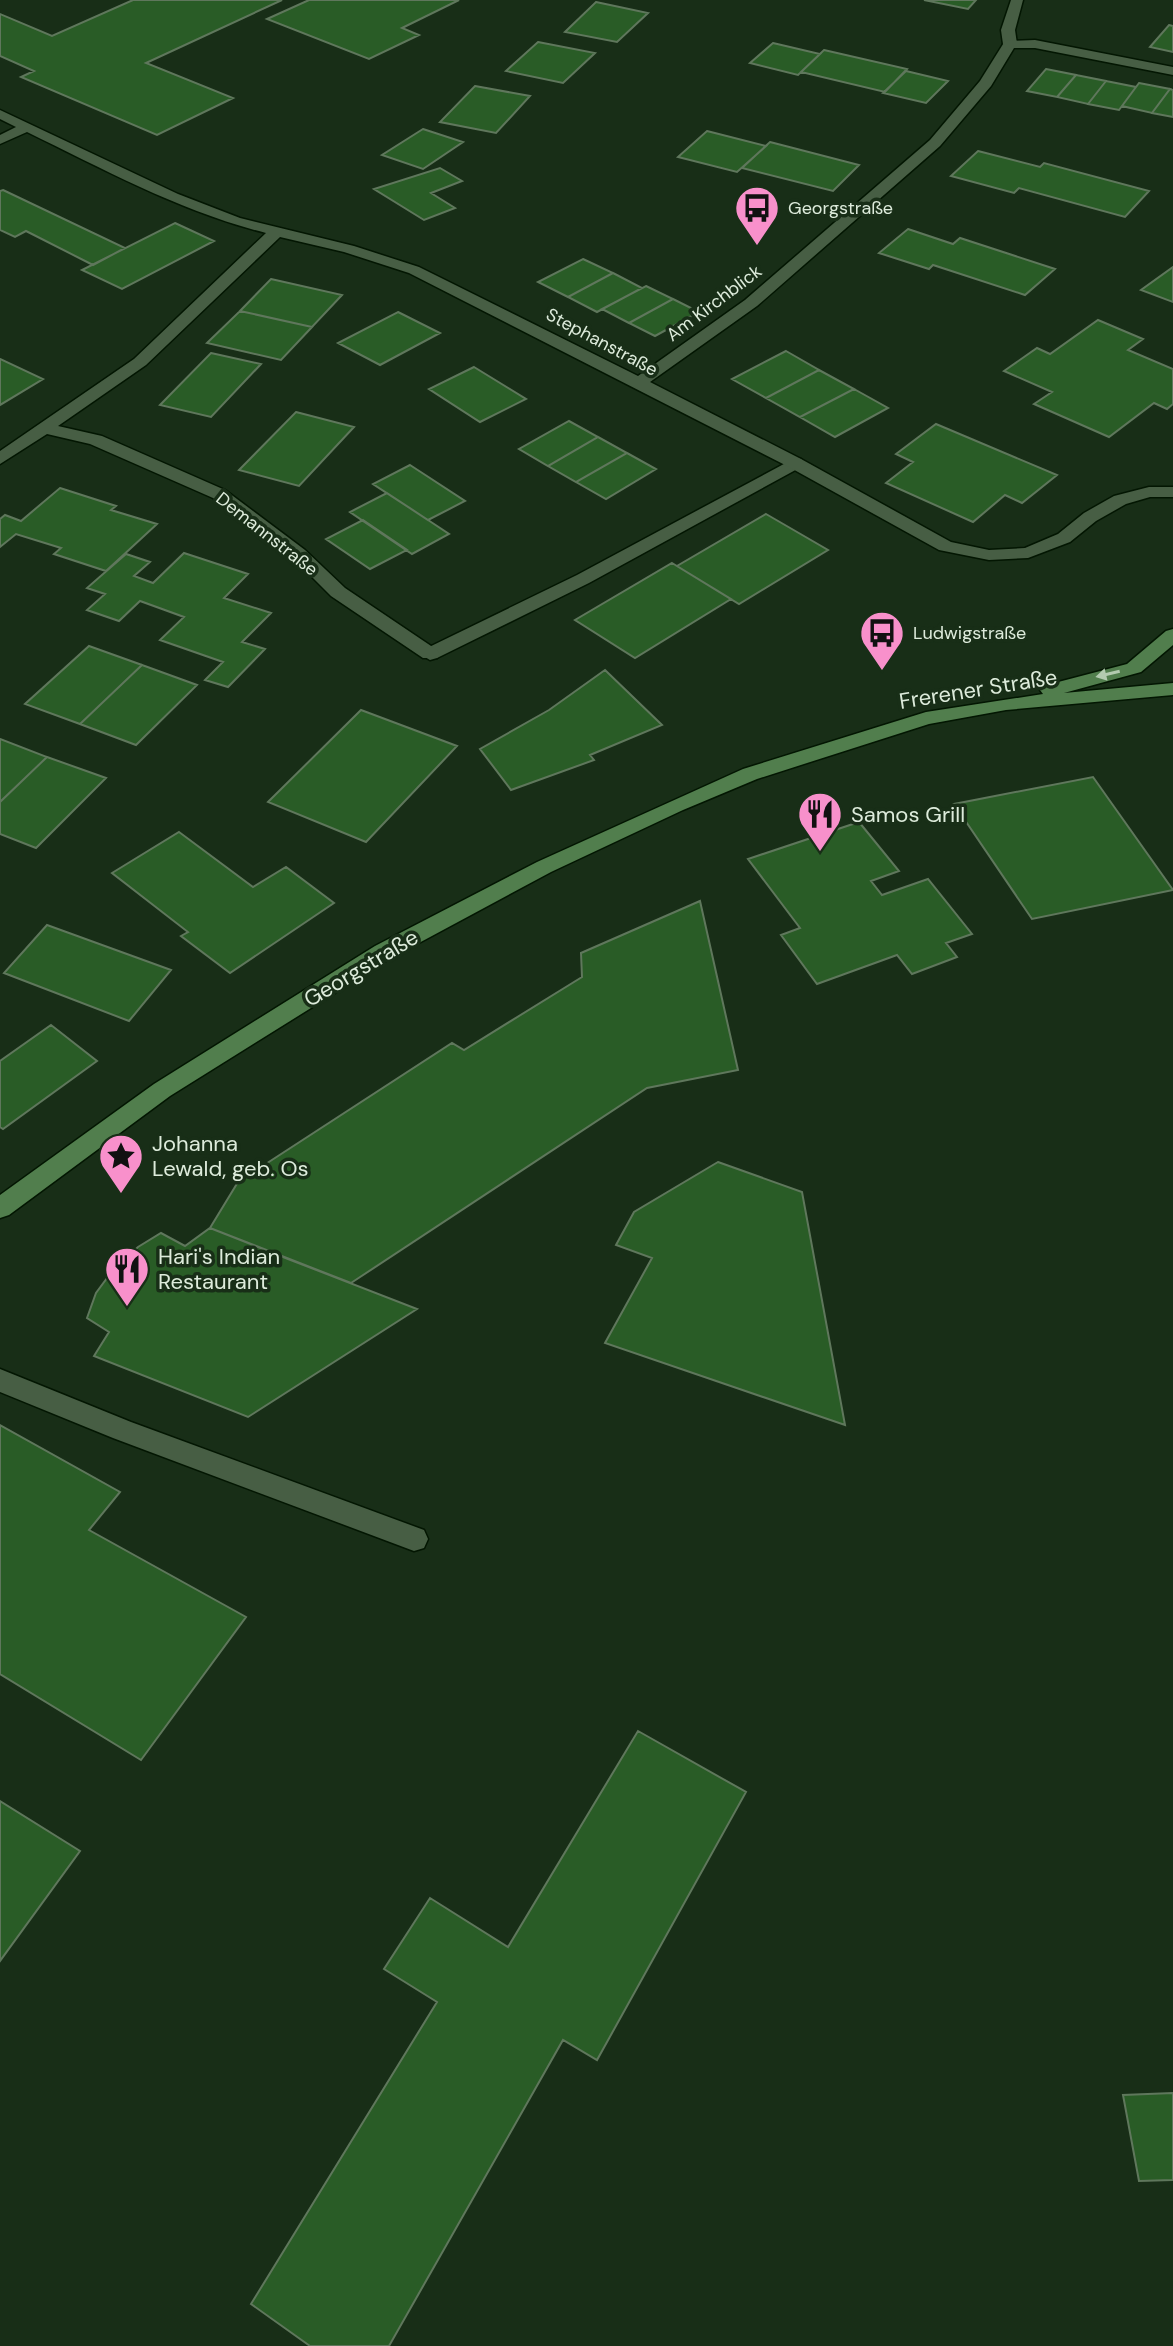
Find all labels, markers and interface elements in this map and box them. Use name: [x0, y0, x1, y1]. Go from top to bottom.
bus stop icon: Georgstraße: [733, 184, 781, 247]
place label: Georgstraße: [788, 196, 893, 220]
street label: Am Kirchblick: [661, 259, 767, 347]
street label: Stephanstraße: [542, 302, 662, 382]
street label: Demannstraße: [211, 487, 323, 581]
bus stop icon: Ludwigstraße: [858, 609, 906, 672]
place label: Ludwigstraße: [913, 621, 1026, 645]
street label: Frerener Straße: [897, 662, 1059, 716]
one-way arrow: [1095, 668, 1120, 681]
restaurant icon: Samos Grill: [796, 790, 844, 853]
place label: Samos Grill: [851, 800, 965, 829]
street label: Georgstraße: [298, 923, 424, 1013]
place label: Johanna Lewald, geb. Os: [152, 1129, 309, 1183]
place icon: Johanna Lewald, geb. Os: [97, 1132, 145, 1195]
place label: Hari's Indian Restaurant: [158, 1242, 280, 1296]
restaurant icon: Hari's Indian Restaurant: [103, 1245, 151, 1308]

